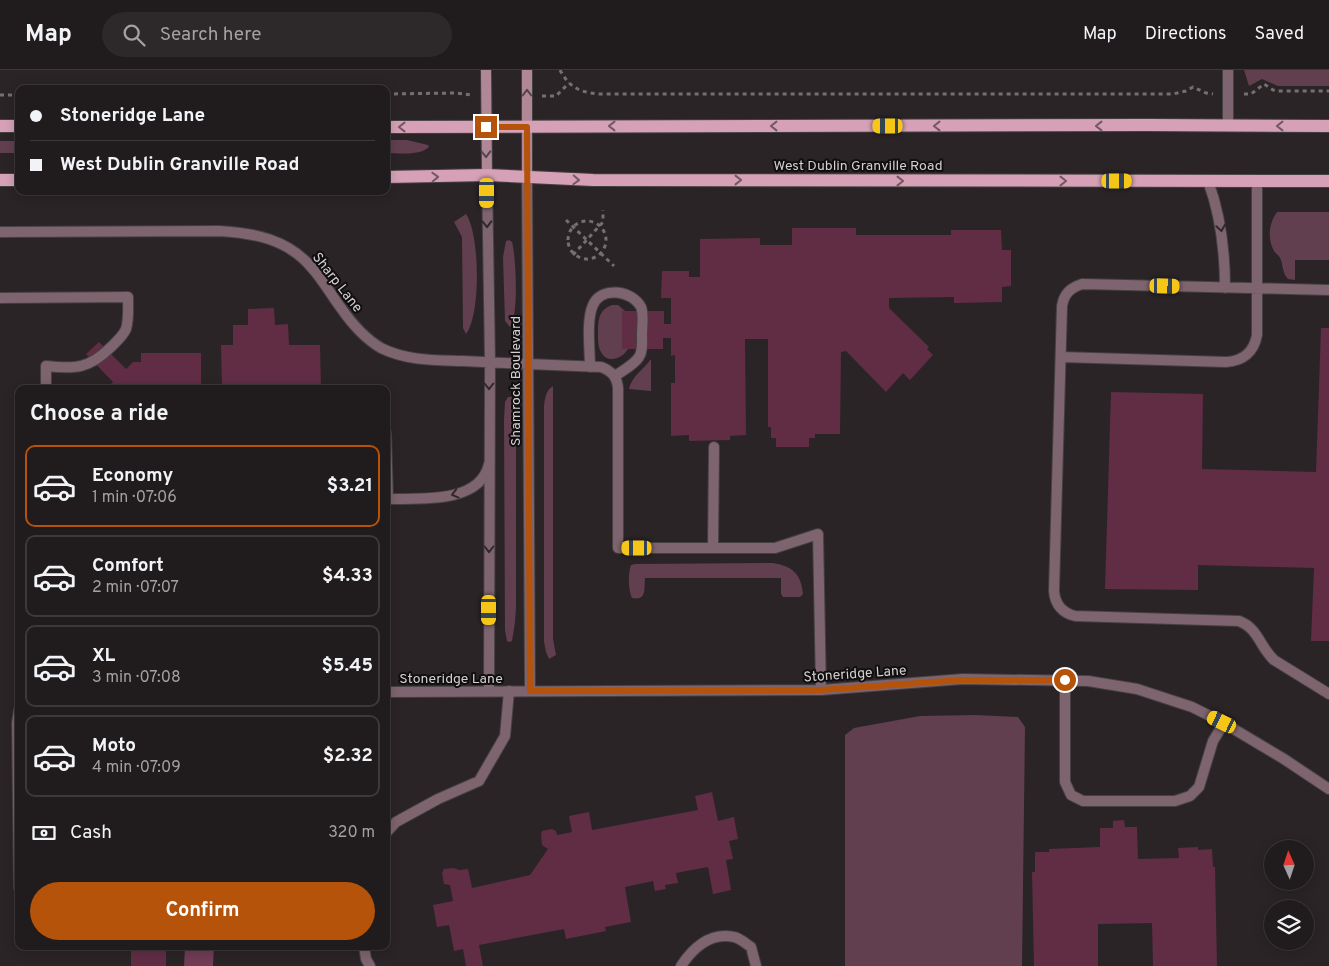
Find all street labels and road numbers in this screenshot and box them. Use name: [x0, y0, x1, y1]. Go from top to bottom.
street label: West Dublin Granville Road: [773, 158, 943, 175]
street label: Sharp Lane: [308, 250, 366, 316]
street label: Shamrock Boulevard: [508, 316, 525, 446]
street label: Stoneridge Lane: [803, 662, 907, 687]
street label: Stoneridge Lane: [399, 671, 503, 688]

